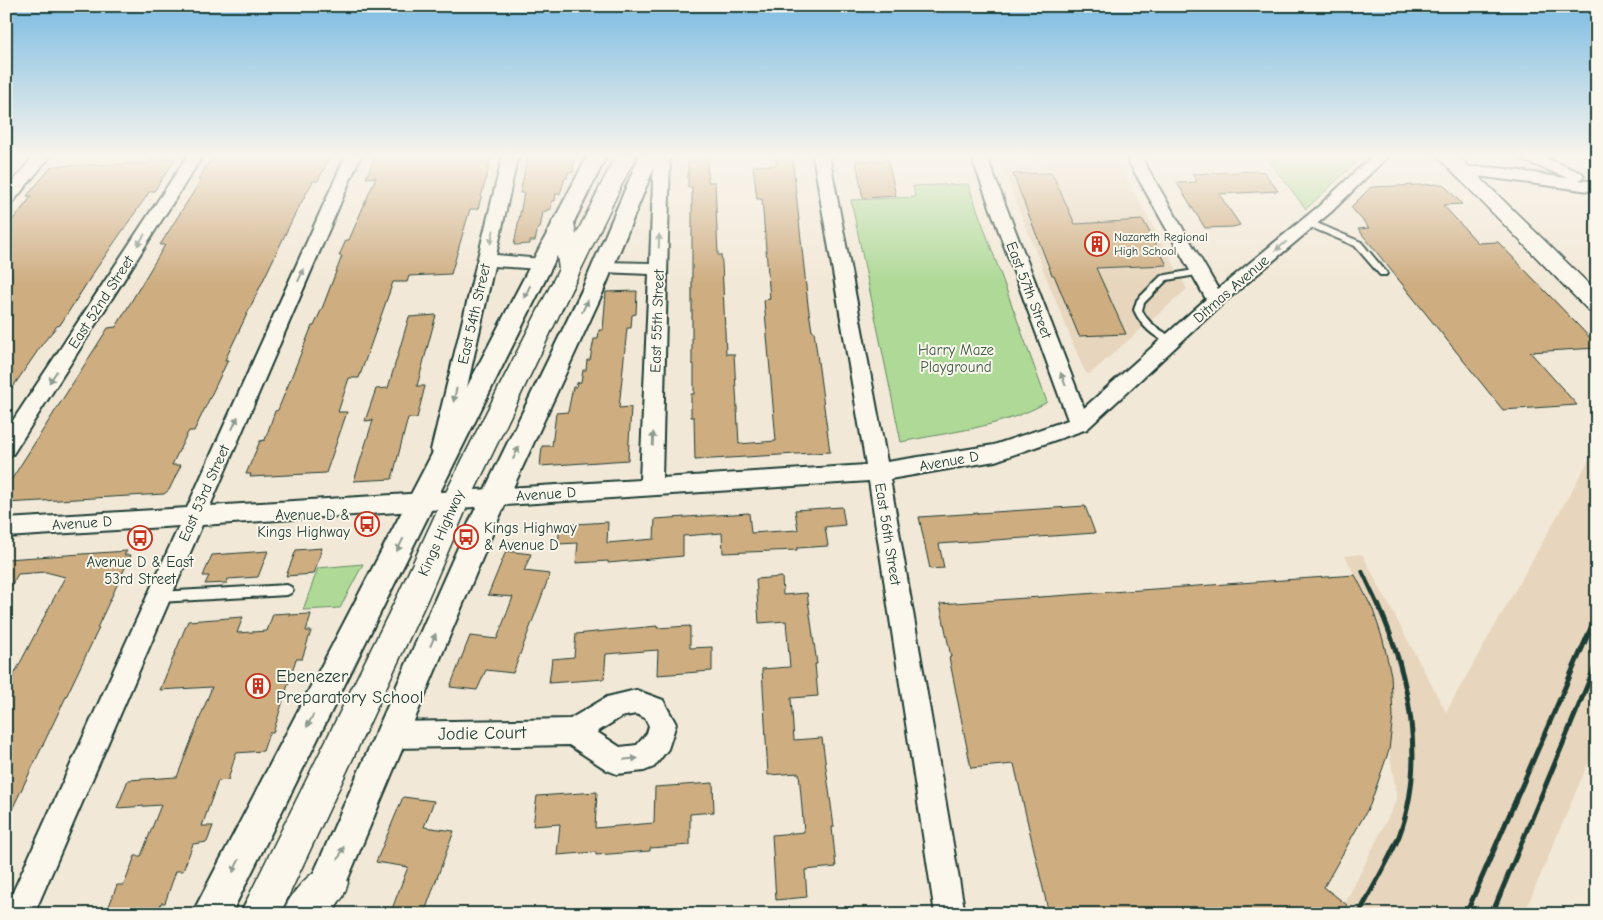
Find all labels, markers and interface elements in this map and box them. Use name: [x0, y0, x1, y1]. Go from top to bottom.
one-way arrow: [488, 229, 496, 245]
place label: Nazareth Regional High School: [1114, 230, 1208, 258]
building icon: Nazareth Regional High School: [1084, 231, 1110, 257]
one-way arrow: [656, 233, 664, 249]
one-way arrow: [136, 234, 146, 247]
street label: East 57th Street: [1002, 239, 1056, 342]
one-way arrow: [1274, 241, 1287, 252]
street label: Ditmas Avenue: [1190, 251, 1273, 327]
street label: East 52nd Street: [64, 252, 138, 352]
street label: East 54th Street: [454, 261, 494, 366]
one-way arrow: [297, 268, 305, 282]
street label: East 55th Street: [646, 268, 668, 373]
one-way arrow: [523, 285, 531, 299]
one-way arrow: [582, 299, 590, 313]
park label: Harry Maze Playground: [918, 341, 995, 376]
one-way arrow: [48, 370, 57, 383]
one-way arrow: [1059, 371, 1066, 386]
one-way arrow: [451, 388, 459, 403]
one-way arrow: [232, 416, 240, 430]
one-way arrow: [649, 430, 657, 446]
street label: East 53rd Street: [175, 441, 234, 544]
one-way arrow: [512, 446, 520, 460]
street label: Avenue D: [918, 447, 980, 475]
street label: East 56th Street: [871, 481, 905, 587]
street label: Avenue D: [515, 483, 577, 505]
street label: Kings Highway: [414, 487, 468, 579]
place label: Avenue D & Kings Highway: [257, 506, 350, 541]
bus stop icon: Avenue D & Kings Highway: [354, 511, 380, 537]
street label: Avenue D: [51, 512, 113, 534]
place label: Kings Highway & Avenue D: [484, 519, 577, 554]
bus stop icon: Kings Highway & Avenue D: [453, 524, 479, 550]
bus stop icon: Avenue D & East 53rd Street: [127, 525, 153, 551]
one-way arrow: [396, 538, 404, 552]
place label: Avenue D & East 53rd Street: [86, 553, 194, 588]
one-way arrow: [429, 633, 437, 647]
place label: Ebenezer Preparatory School: [276, 666, 423, 708]
building icon: Ebenezer Preparatory School: [245, 673, 271, 699]
one-way arrow: [306, 714, 314, 728]
street label: Jodie Court: [438, 722, 527, 745]
one-way arrow: [623, 755, 639, 763]
one-way arrow: [338, 846, 346, 860]
one-way arrow: [232, 858, 240, 873]

